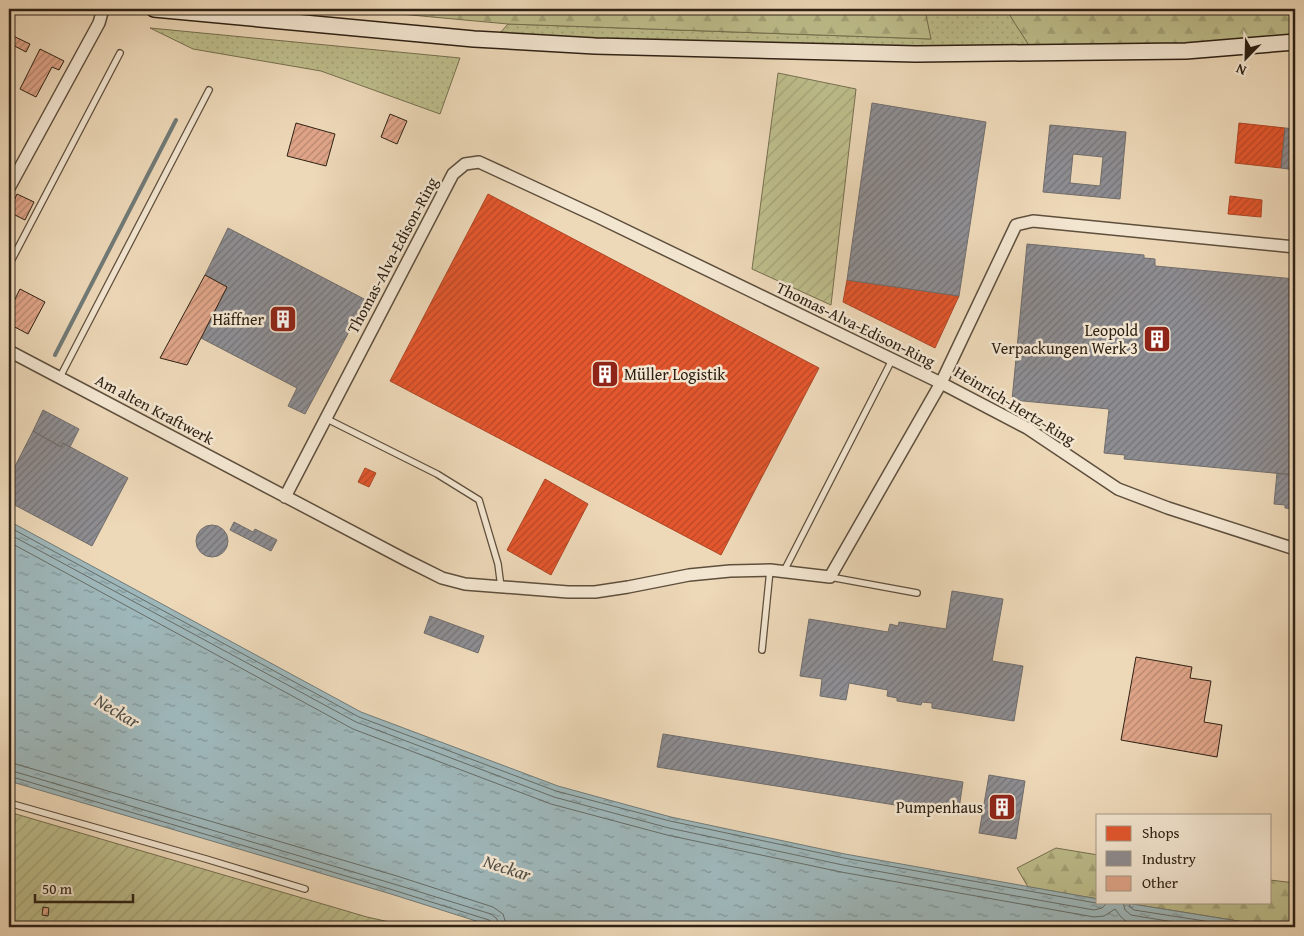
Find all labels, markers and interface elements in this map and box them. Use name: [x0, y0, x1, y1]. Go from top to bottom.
north arrow: [1222, 32, 1272, 82]
text: N: [1232, 59, 1249, 81]
street label: Thomas-Alva-Edison-Ring: [340, 172, 444, 338]
street label: Thomas-Alva-Edison-Ring: [772, 275, 940, 373]
building icon: Häffner: [268, 304, 298, 334]
place label: Häffner: [212, 307, 264, 331]
place label: Leopold Verpackungen Werk 3: [991, 318, 1138, 360]
building icon: Leopold Verpackungen Werk 3: [1142, 324, 1172, 354]
building icon: Müller Logistik: [590, 359, 620, 389]
street label: Heinrich-Hertz-Ring: [950, 359, 1080, 451]
place label: Müller Logistik: [624, 362, 726, 386]
street label: Am alten Kraftwerk: [91, 368, 219, 451]
water label: Neckar: [89, 686, 146, 735]
building icon: Pumpenhaus: [987, 792, 1017, 822]
place label: Pumpenhaus: [896, 795, 983, 819]
legend: [1096, 814, 1272, 904]
text: Shops: [1142, 822, 1179, 843]
water label: Neckar: [479, 847, 536, 888]
text: Industry: [1142, 848, 1197, 869]
scale bar: [35, 871, 132, 903]
text: Other: [1142, 872, 1178, 893]
text: 50 m: [42, 878, 73, 899]

